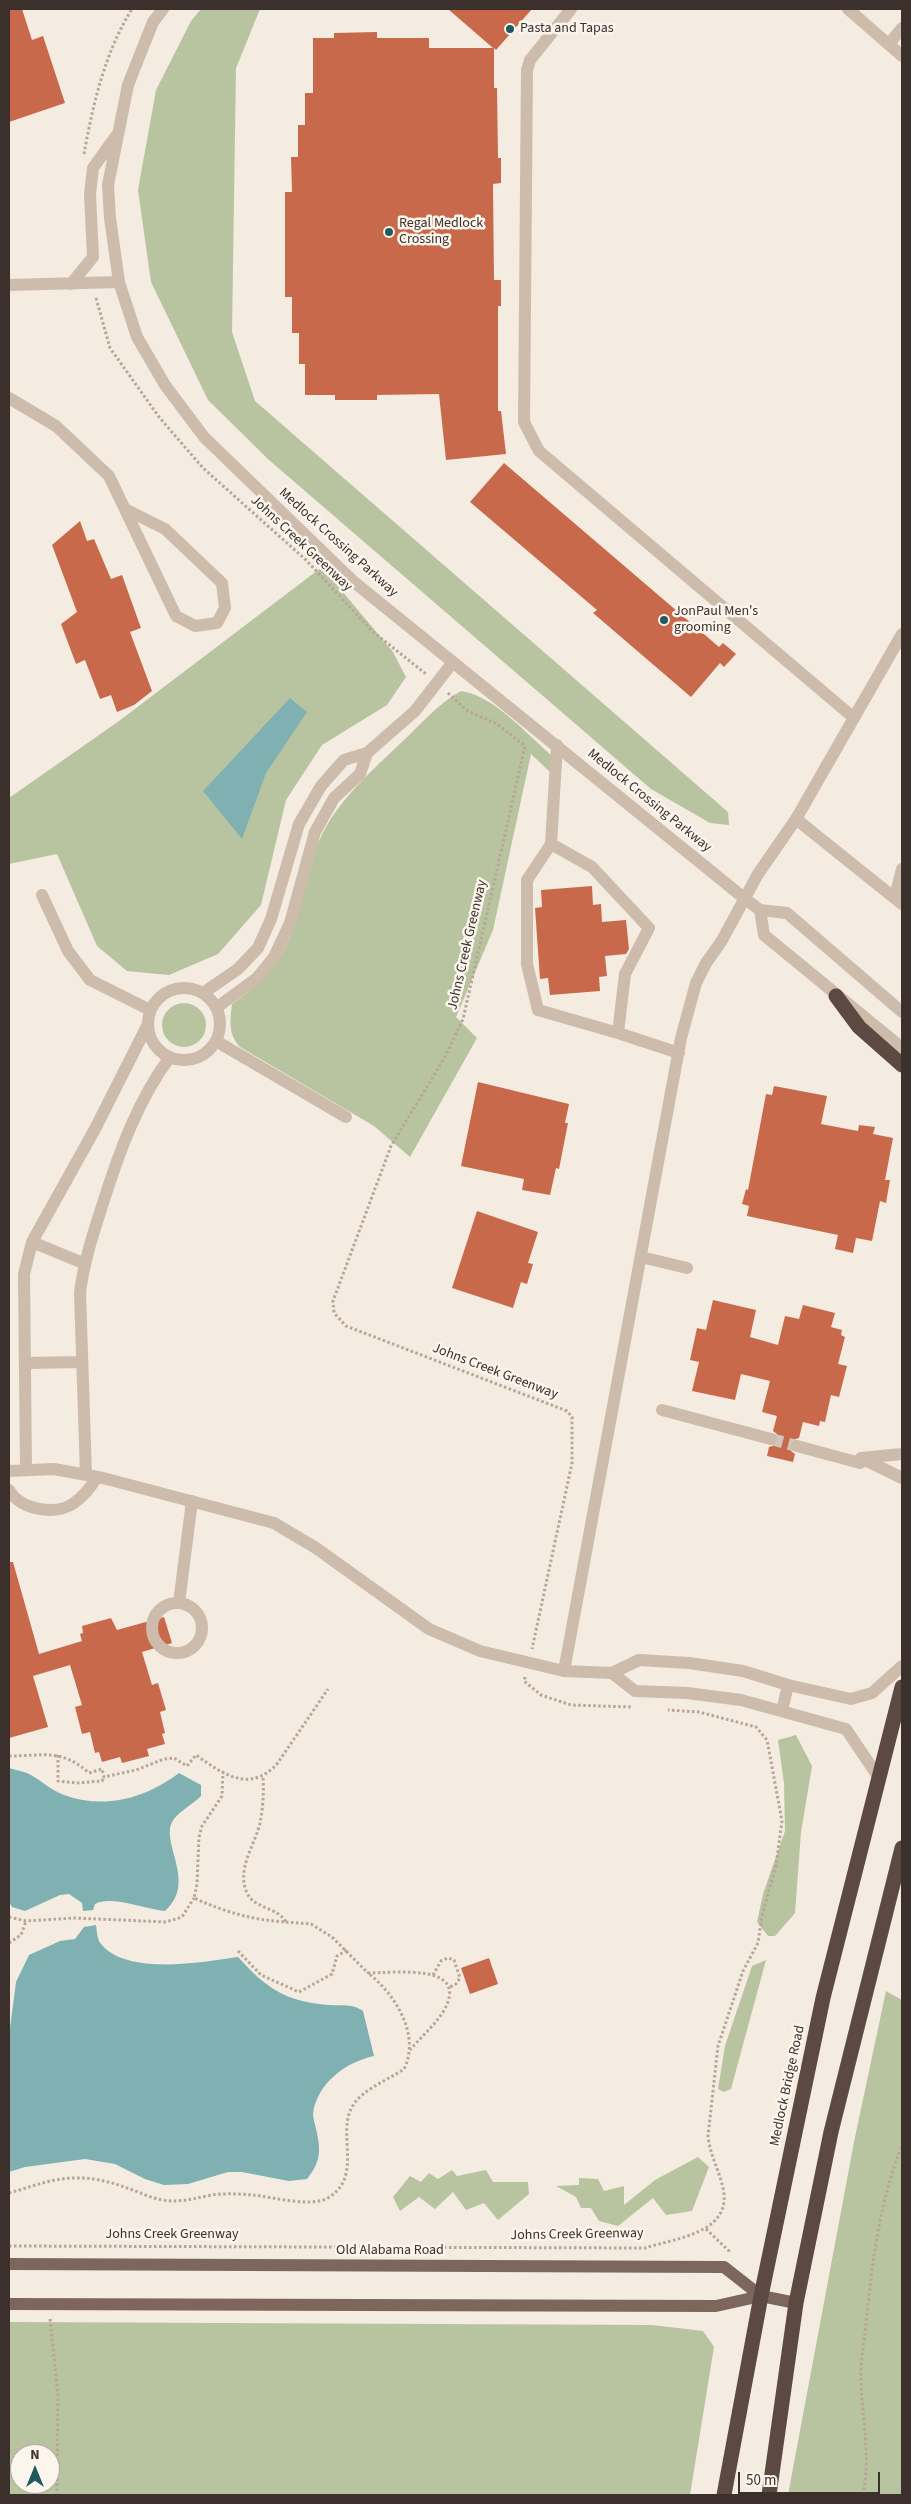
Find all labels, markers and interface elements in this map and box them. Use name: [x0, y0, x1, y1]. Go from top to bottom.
place label: Pasta and Tapas: [520, 21, 614, 37]
marker: Pasta and Tapas: [504, 23, 516, 35]
place label: Regal Medlock Crossing: [399, 216, 483, 248]
marker: Regal Medlock Crossing: [383, 226, 395, 238]
street label: Medlock Crossing Parkway: [275, 485, 401, 601]
street label: Johns Creek Greenway: [247, 493, 355, 595]
place label: JonPaul Men's grooming: [674, 604, 758, 636]
marker: JonPaul Men's grooming: [658, 614, 670, 626]
street label: Medlock Crossing Parkway: [584, 746, 714, 856]
street label: Johns Creek Greenway: [445, 878, 491, 1012]
street label: Johns Creek Greenway: [430, 1340, 560, 1404]
street label: Medlock Bridge Road: [767, 2024, 809, 2148]
street label: Johns Creek Greenway: [510, 2225, 644, 2245]
street label: Johns Creek Greenway: [106, 2227, 238, 2243]
street label: Old Alabama Road: [336, 2243, 444, 2259]
north arrow: [10, 2444, 60, 2494]
text: N: [30, 2445, 40, 2465]
scale bar: [741, 2462, 884, 2494]
text: 50 m: [746, 2470, 776, 2491]

